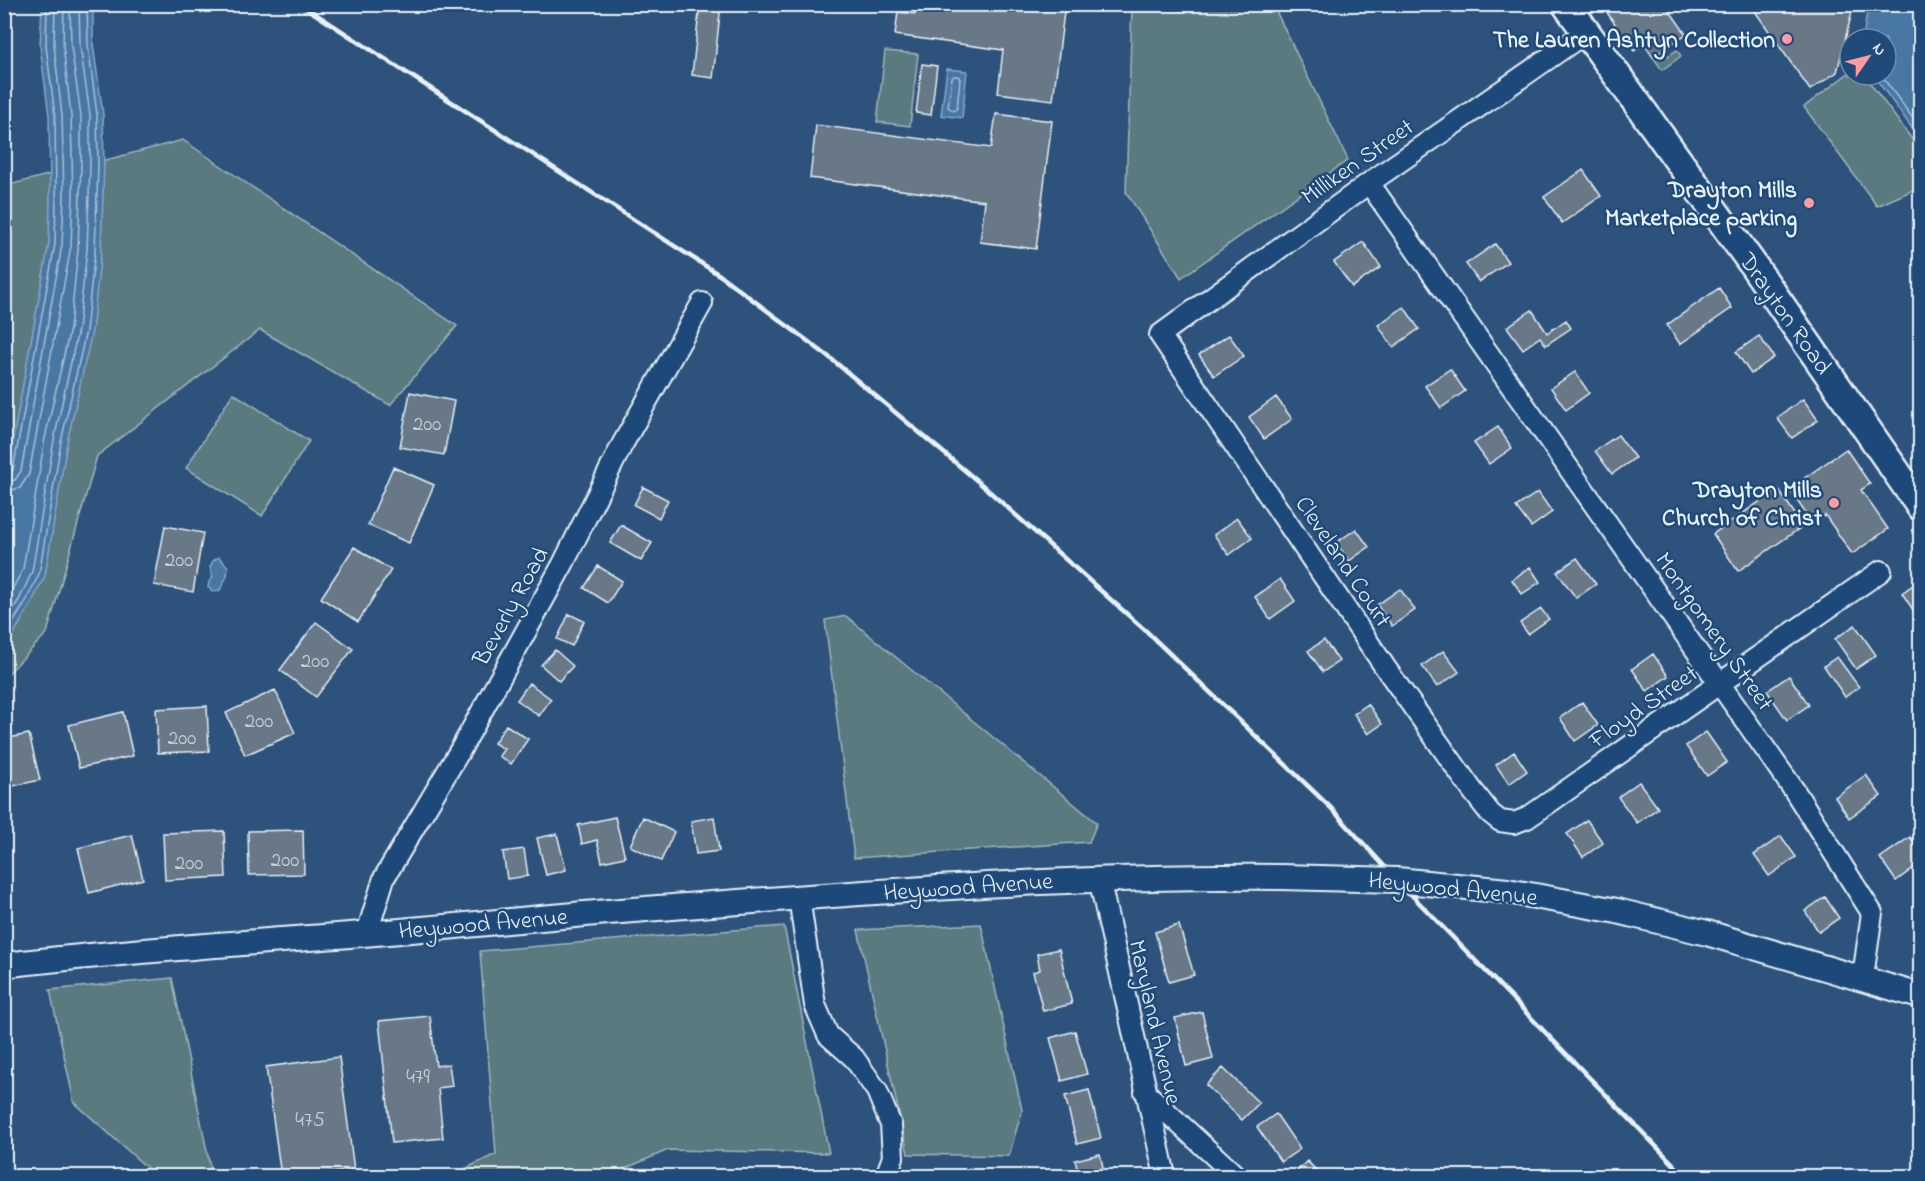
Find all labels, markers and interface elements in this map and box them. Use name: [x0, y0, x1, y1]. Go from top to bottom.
place label: The Lauren Ashtyn Collection: [1493, 24, 1775, 60]
north arrow: [1838, 27, 1898, 87]
marker: The Lauren Ashtyn Collection: [1780, 32, 1794, 46]
text: N: [1866, 38, 1892, 61]
street label: Milliken Street: [1295, 111, 1422, 215]
place label: Drayton Mills Marketplace parking: [1605, 174, 1797, 238]
marker: Drayton Mills Marketplace parking: [1802, 196, 1816, 210]
street label: Drayton Road: [1728, 245, 1839, 384]
house number: 200: [413, 410, 441, 440]
place label: Drayton Mills Church of Christ: [1662, 474, 1823, 537]
street label: Cleveland Court: [1285, 490, 1399, 635]
marker: Drayton Mills Church of Christ: [1827, 496, 1841, 510]
street label: Beverly Road: [465, 541, 560, 674]
house number: 200: [165, 546, 193, 576]
street label: Montgomery Street: [1644, 546, 1781, 720]
house number: 200: [301, 647, 329, 677]
street label: Floyd Street: [1582, 658, 1707, 760]
house number: 200: [245, 707, 273, 737]
house number: 200: [168, 724, 196, 754]
house number: 200: [271, 846, 299, 876]
house number: 200: [175, 849, 203, 879]
street label: Heywood Avenue: [1366, 864, 1539, 918]
street label: Heywood Avenue: [882, 865, 1054, 913]
street label: Heywood Avenue: [397, 901, 570, 951]
street label: Maryland Avenue: [1117, 937, 1190, 1109]
house number: 479: [406, 1063, 430, 1093]
house number: 475: [295, 1106, 325, 1136]

